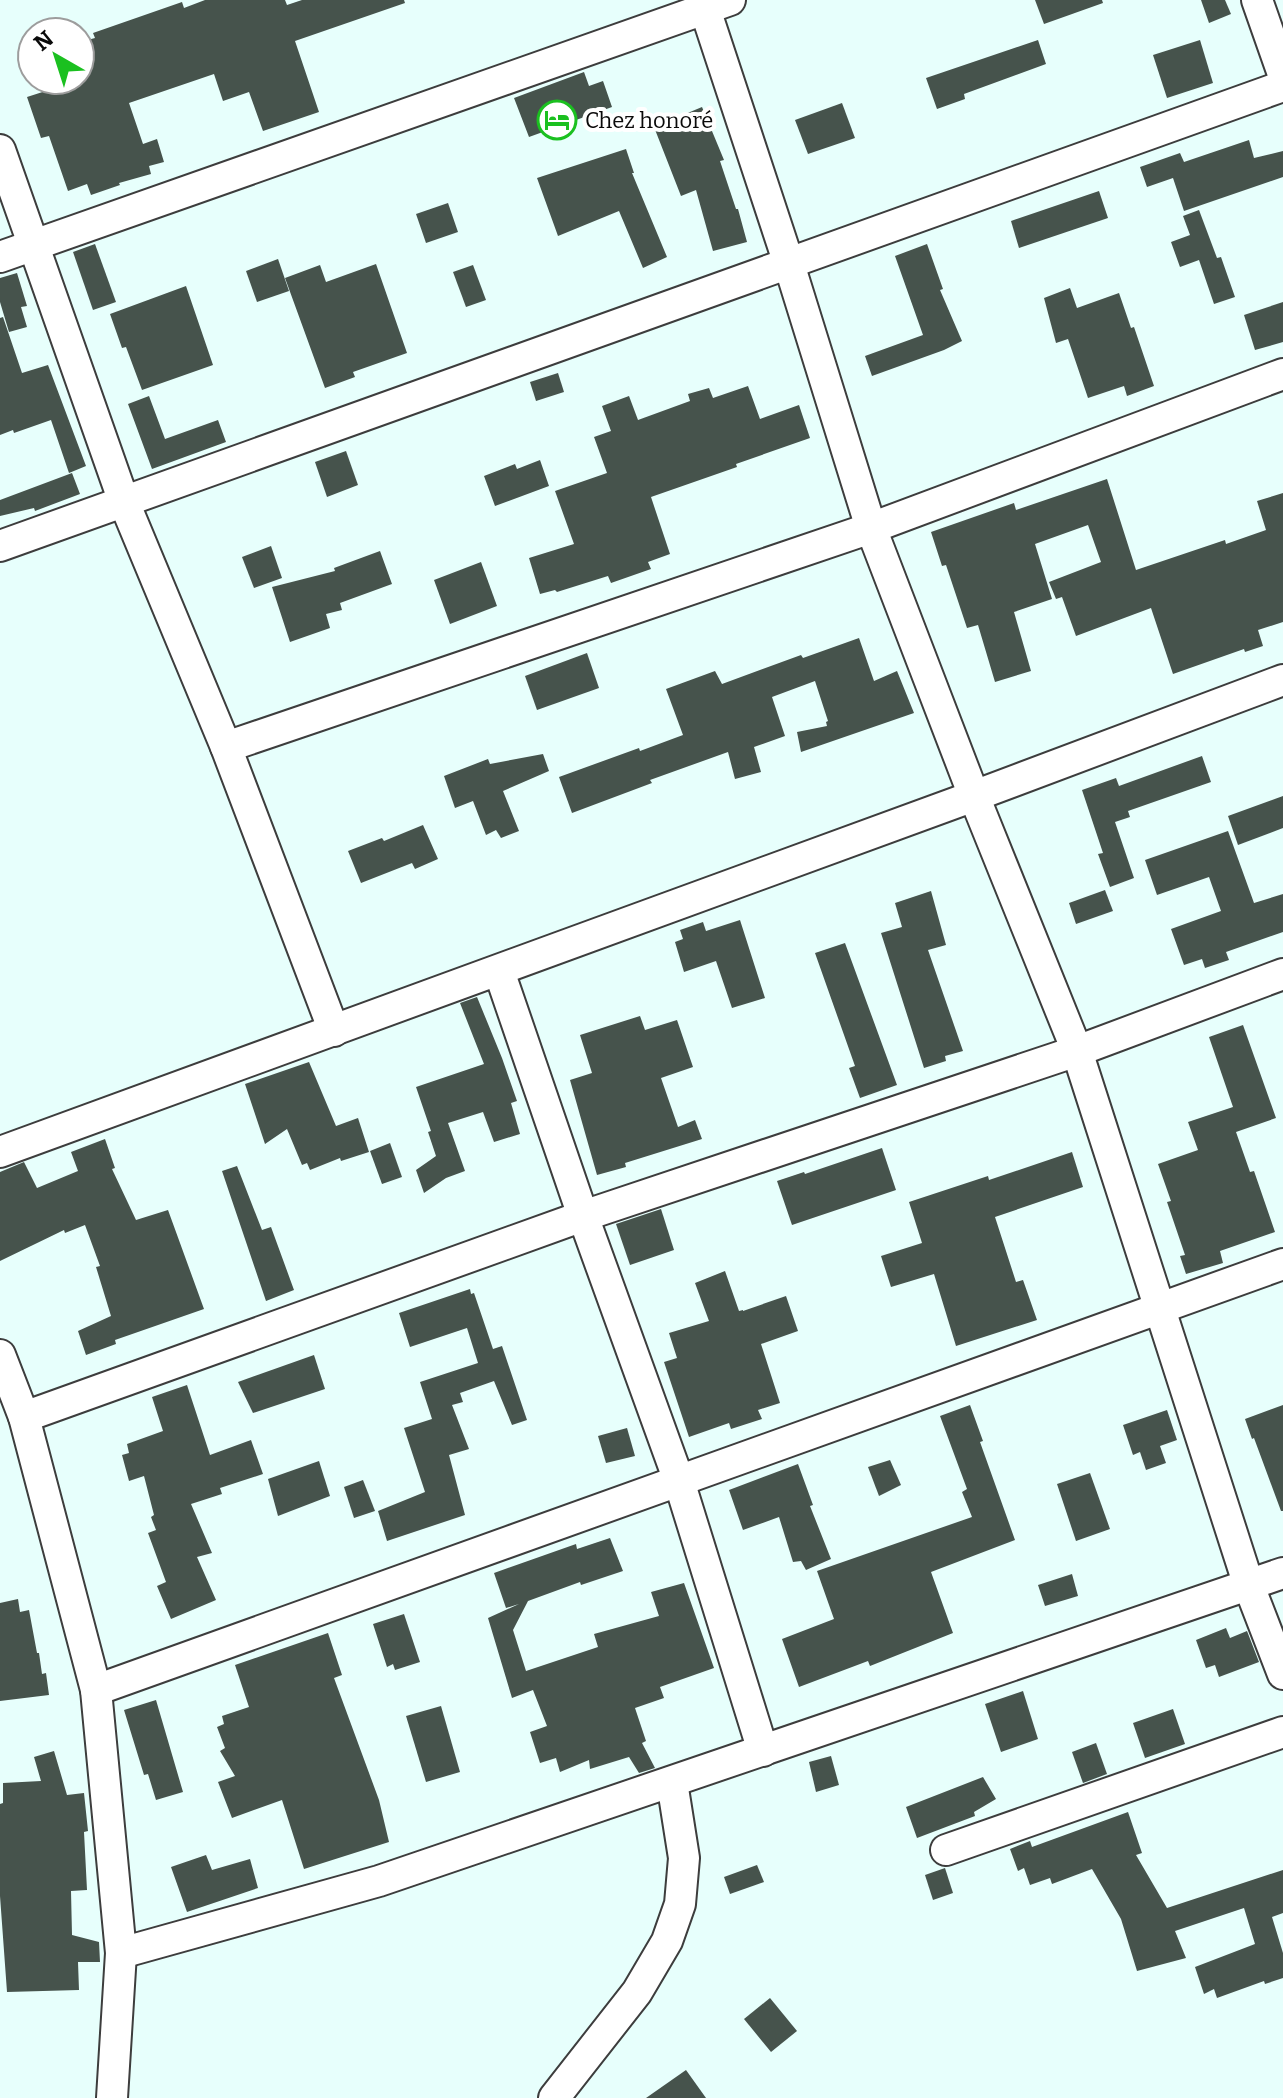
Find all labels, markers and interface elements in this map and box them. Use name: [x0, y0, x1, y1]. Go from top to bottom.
north arrow: [16, 16, 96, 96]
text: N: [29, 25, 59, 57]
hotel icon: Chez honoré: [536, 99, 578, 141]
place label: Chez honoré: [585, 107, 713, 134]

